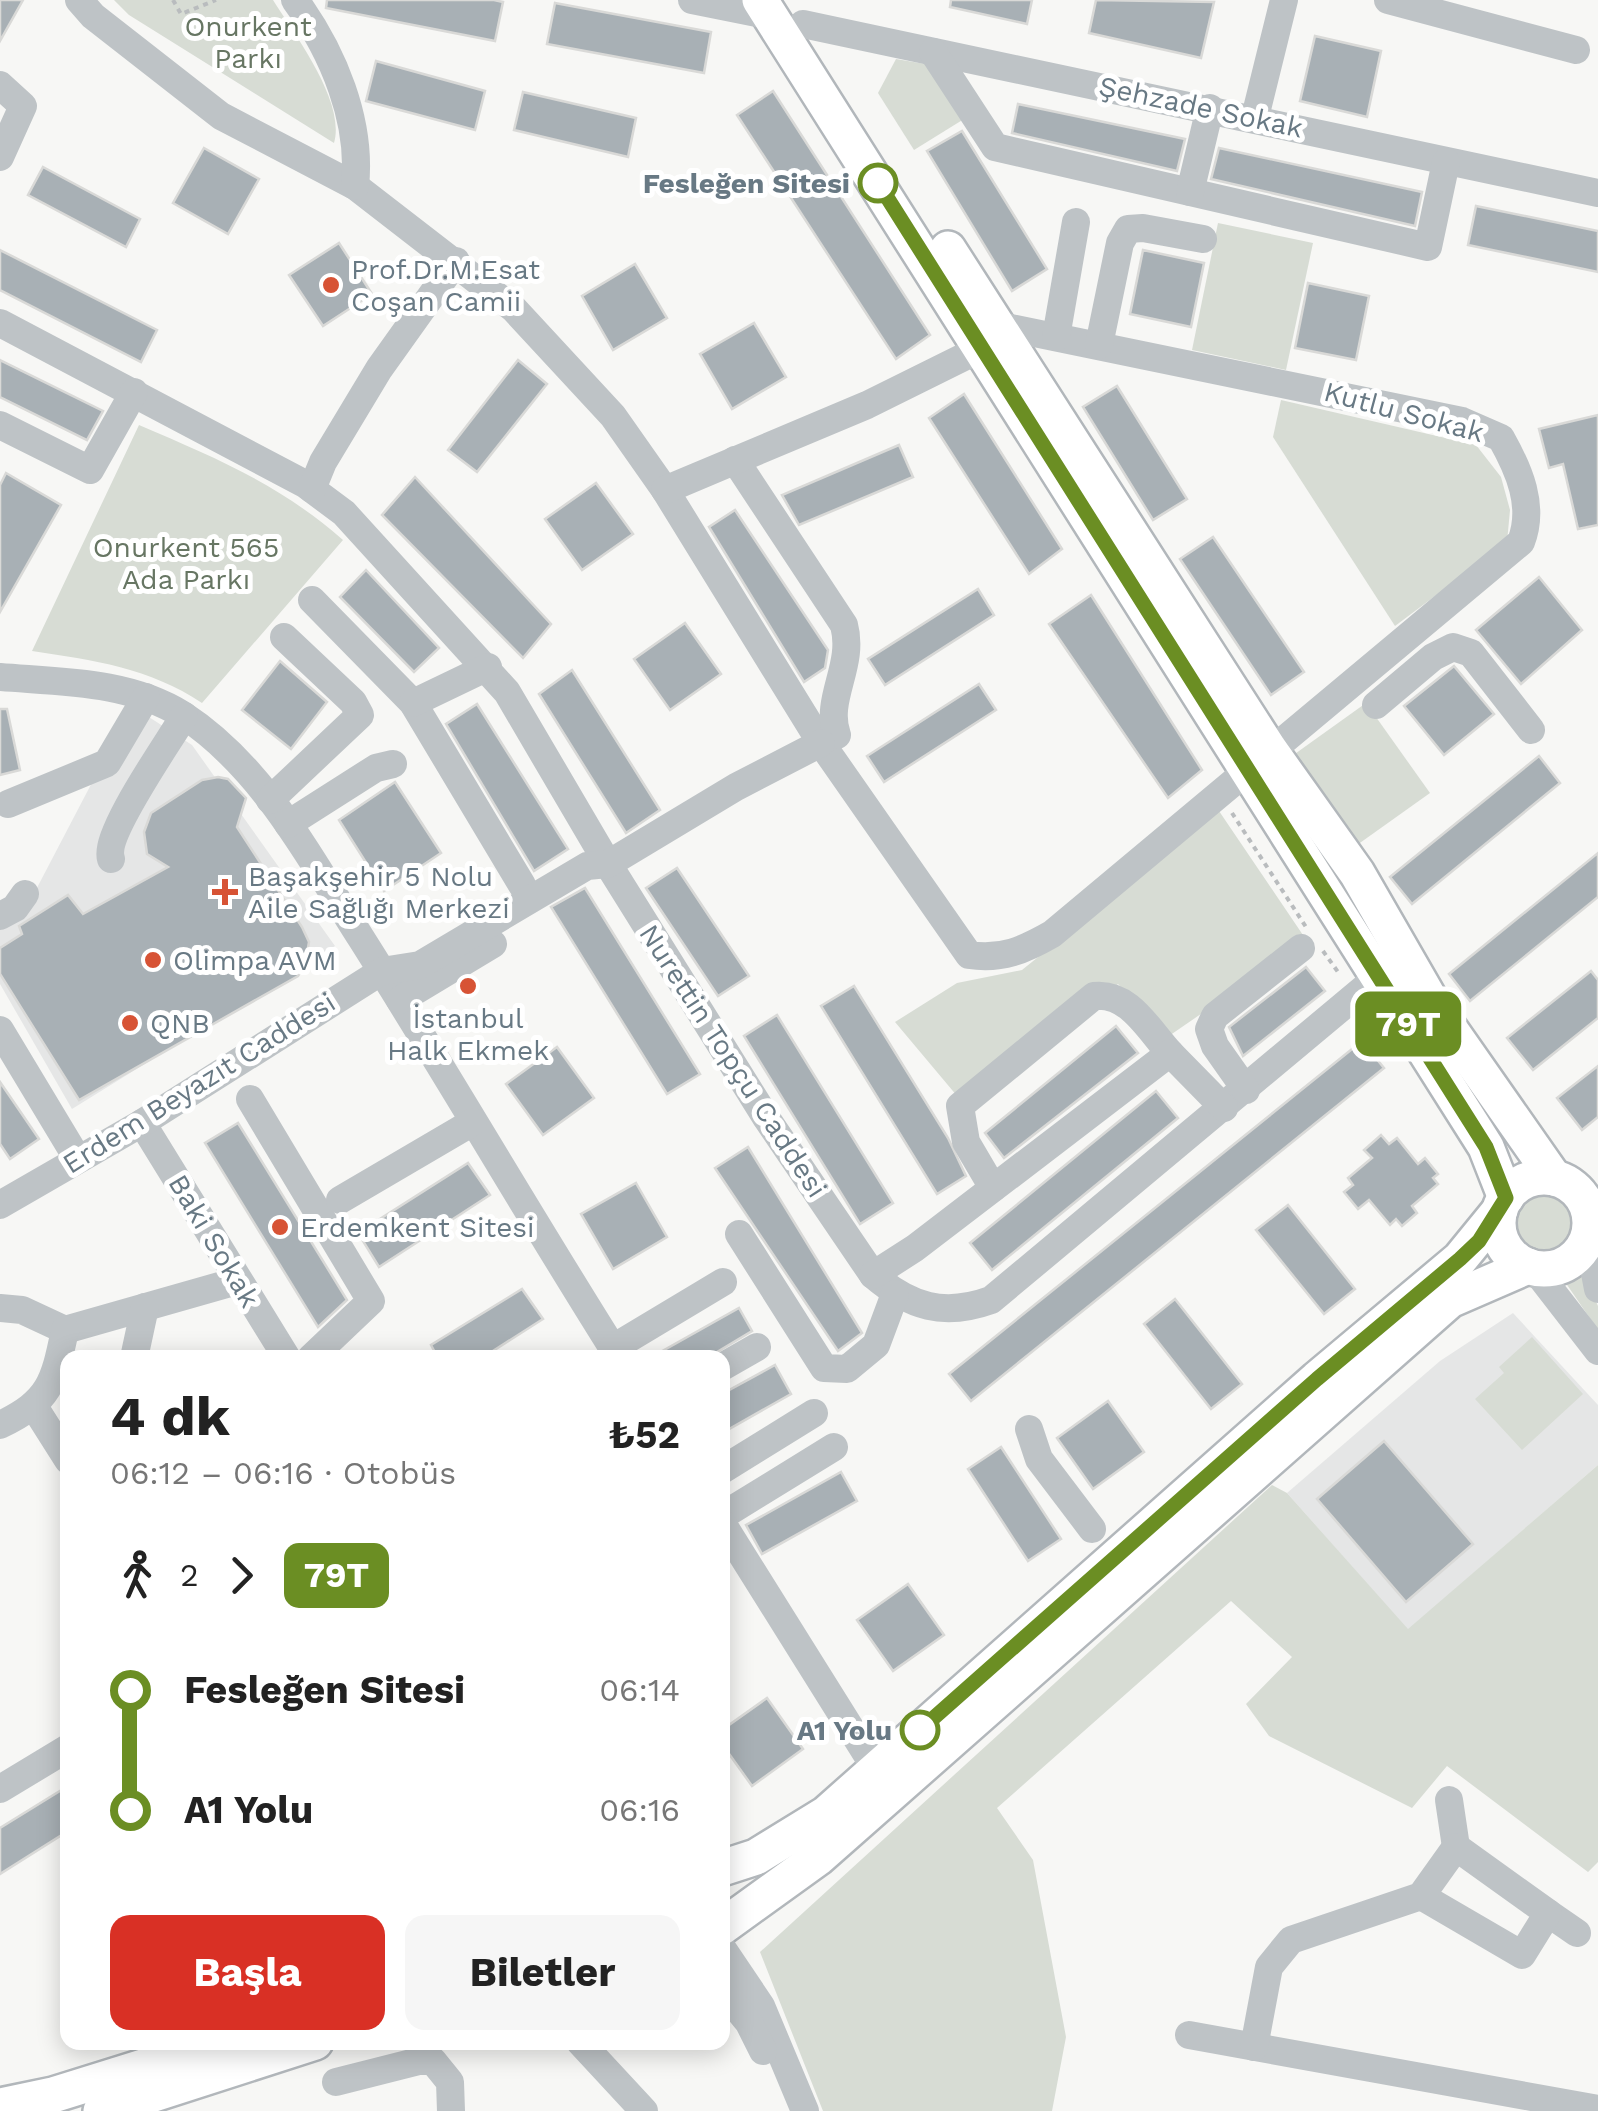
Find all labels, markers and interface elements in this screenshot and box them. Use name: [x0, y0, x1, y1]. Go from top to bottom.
park label: Onurkent Parkı: [184, 10, 312, 75]
street label: Şehzade Sokak: [1096, 69, 1306, 145]
marker: Fesleğen Sitesi: [859, 164, 897, 202]
place label: Fesleğen Sitesi: [643, 167, 850, 200]
place label: Prof.Dr.M.Esat Coşan Camii: [351, 253, 540, 318]
marker: Prof.Dr.M.Esat Coşan Camii: [320, 274, 342, 296]
street label: Kutlu Sokak: [1320, 375, 1488, 449]
park label: Onurkent 565 Ada Parkı: [93, 531, 279, 596]
place label: Başakşehir 5 Nolu Aile Sağlığı Merkezi: [248, 860, 510, 925]
marker: Başakşehir 5 Nolu Aile Sağlığı Merkezi: [212, 879, 238, 905]
street label: Nurettin Topçu Caddesi: [632, 918, 834, 1204]
place label: Olimpa AVM: [173, 944, 337, 977]
marker: Olimpa AVM: [142, 949, 164, 971]
marker: İstanbul Halk Ekmek: [457, 975, 479, 997]
street label: Erdem Beyazıt Caddesi: [57, 986, 341, 1180]
line badge: 79T: [1350, 992, 1466, 1056]
place label: İstanbul Halk Ekmek: [387, 1002, 549, 1067]
text: 79T: [1375, 1003, 1441, 1045]
place label: QNB: [150, 1007, 210, 1040]
marker: QNB: [119, 1012, 141, 1034]
street label: Baki Sokak: [161, 1169, 267, 1313]
place label: Erdemkent Sitesi: [300, 1211, 535, 1244]
marker: Erdemkent Sitesi: [269, 1216, 291, 1238]
text: 4 dk: [110, 1384, 230, 1448]
text: ₺52: [608, 1413, 680, 1457]
text: 06:12 – 06:16 · Otobüs: [110, 1454, 456, 1492]
icon: walk: [110, 1548, 165, 1603]
icon: forward: [214, 1548, 269, 1603]
text: 79T: [304, 1554, 369, 1596]
text: 2: [180, 1556, 199, 1594]
text: Fesleğen Sitesi: [184, 1668, 465, 1712]
text: 06:14: [599, 1671, 680, 1709]
marker: A1 Yolu: [901, 1711, 939, 1749]
place label: A1 Yolu: [797, 1714, 892, 1747]
text: A1 Yolu: [184, 1788, 313, 1832]
text: 06:16: [599, 1791, 680, 1829]
button: Başla: [110, 1915, 385, 2030]
button: Biletler: [405, 1915, 680, 2030]

